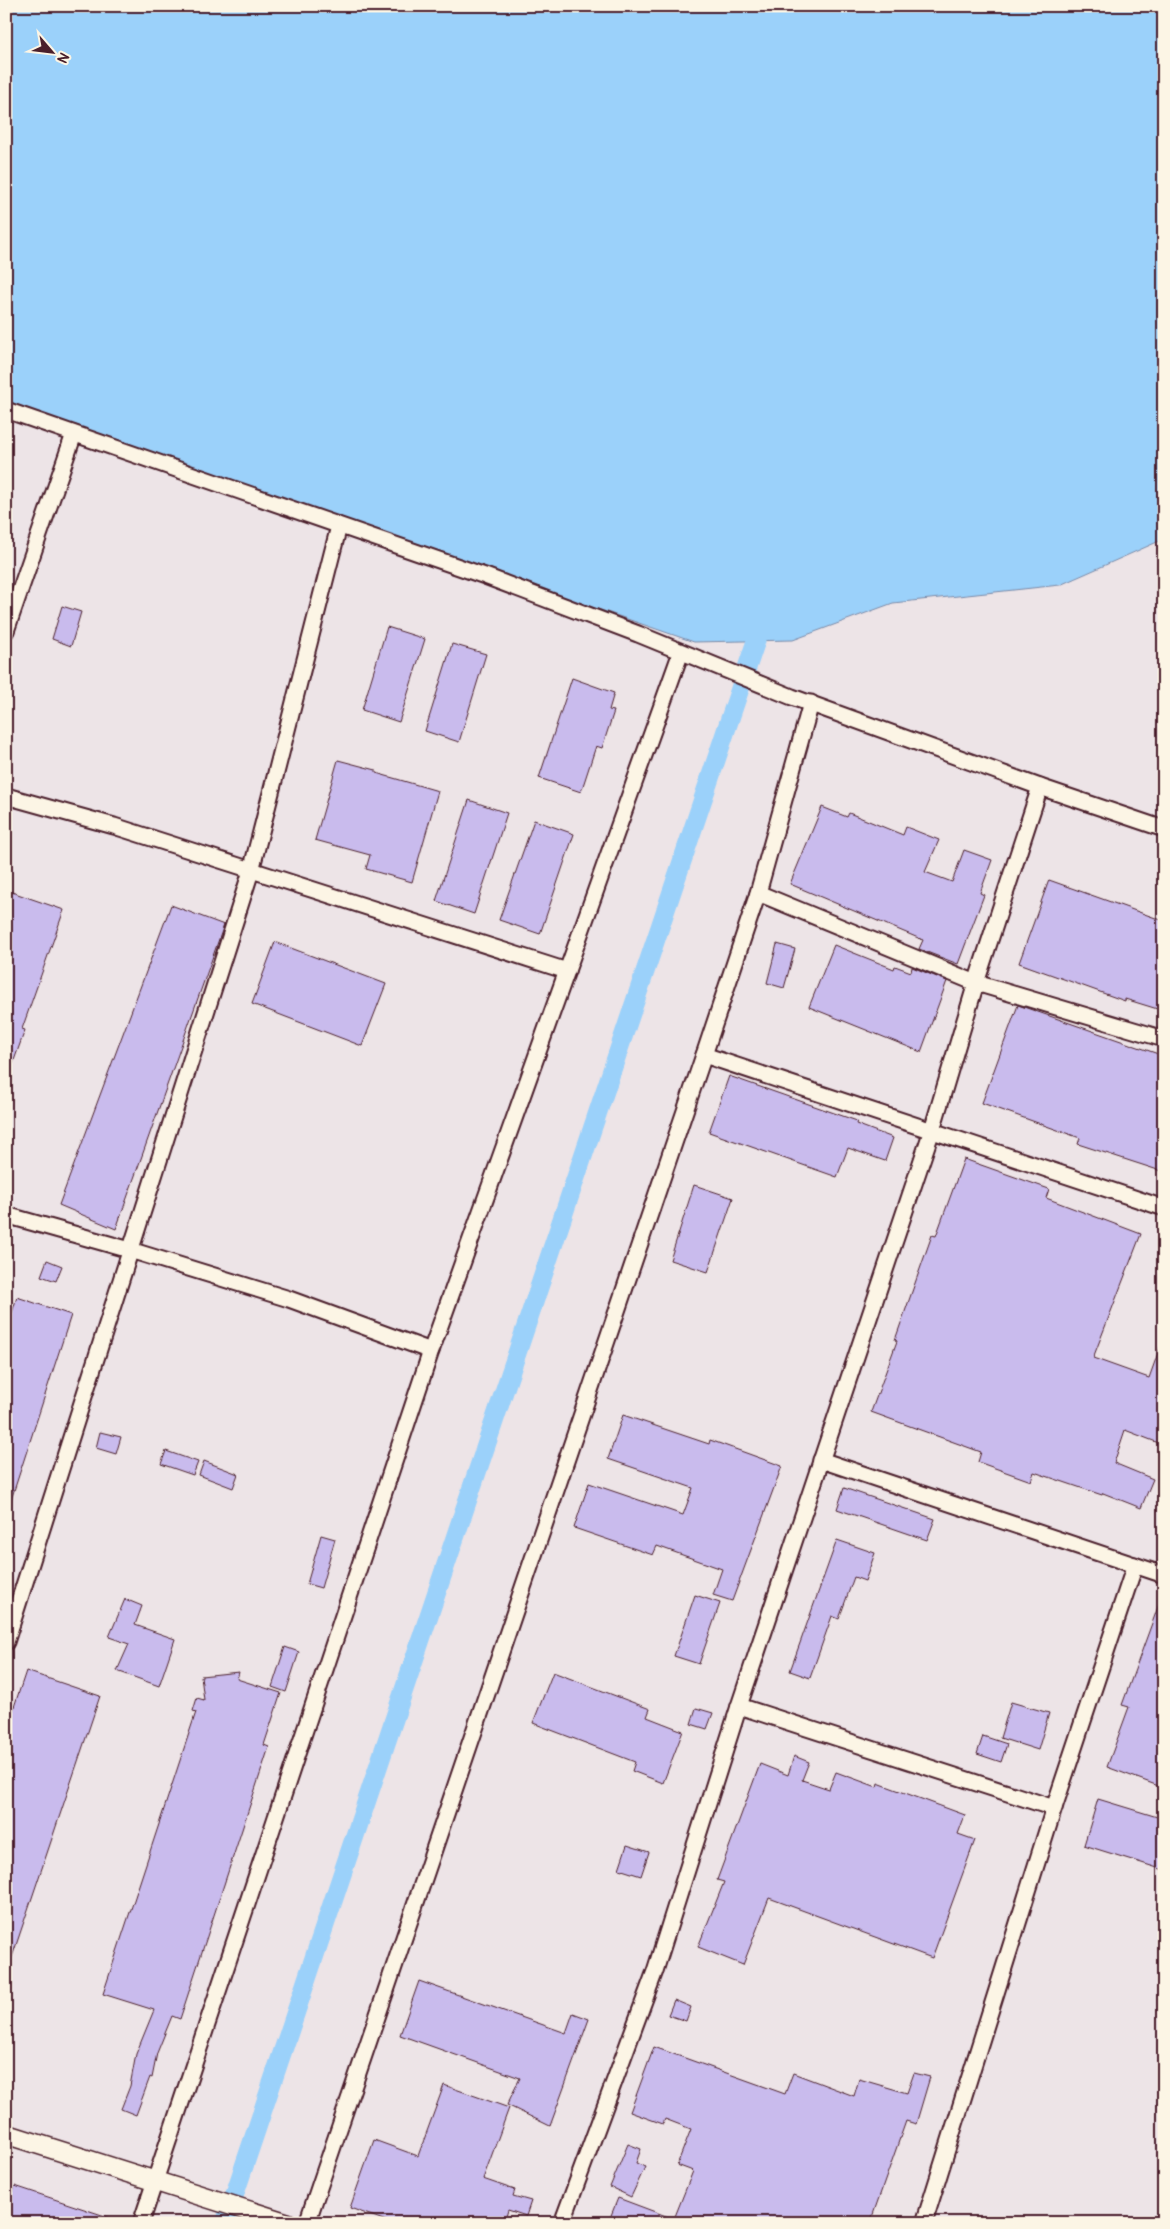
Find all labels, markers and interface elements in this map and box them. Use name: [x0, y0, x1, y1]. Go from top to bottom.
north arrow: [28, 28, 78, 78]
text: N: [53, 50, 73, 66]

